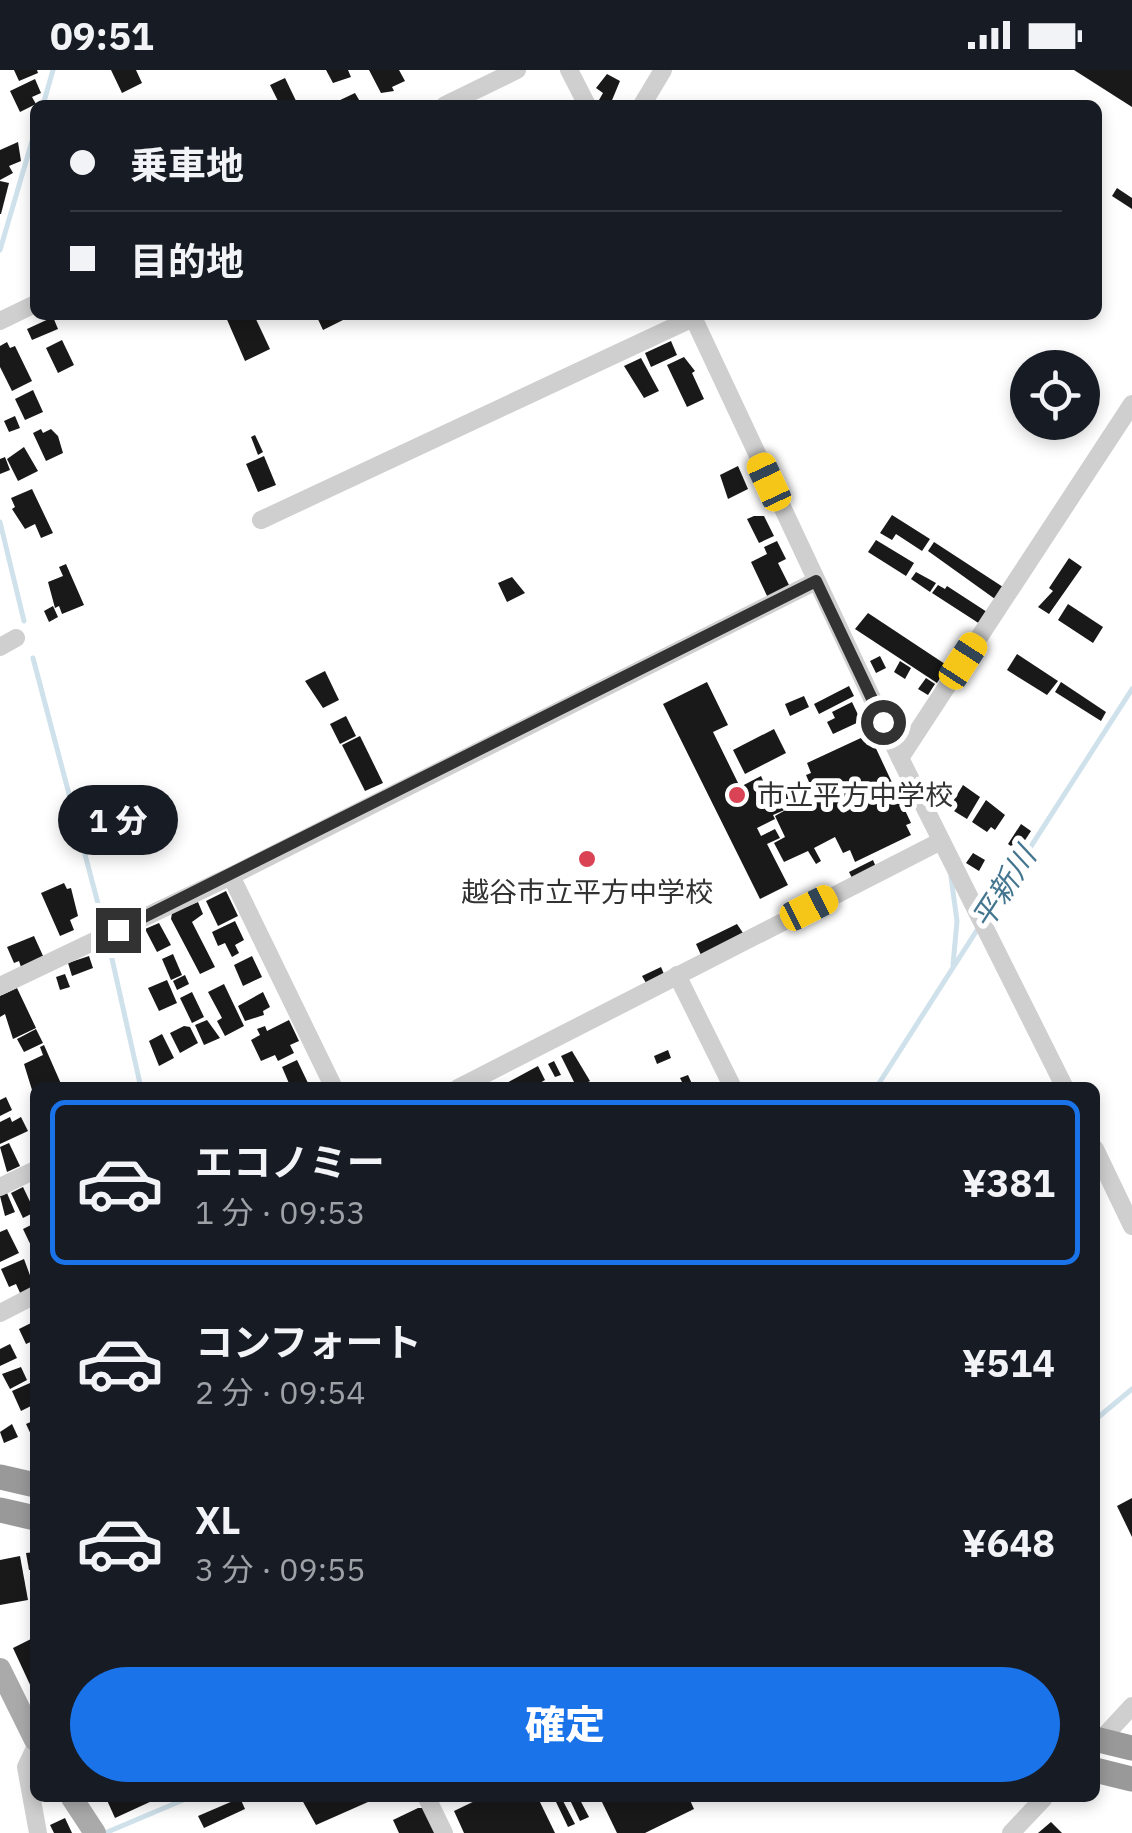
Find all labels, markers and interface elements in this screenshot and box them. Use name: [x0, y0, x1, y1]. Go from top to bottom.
text: 09:51: [50, 11, 154, 60]
text: 乗車地: [130, 140, 244, 189]
text: 目的地: [130, 236, 244, 285]
map controls: [1010, 350, 1100, 440]
button: locate: [1010, 350, 1100, 440]
car: [743, 448, 795, 516]
car: [934, 628, 992, 694]
route start: [861, 700, 906, 745]
place label: 市立平方中学校: [757, 776, 953, 813]
marker: 市立平方中学校: [726, 784, 748, 806]
callout: 1 分: [58, 785, 178, 855]
text: 1 分: [89, 799, 147, 841]
water label: 平新川: [962, 836, 1045, 936]
marker: 越谷市立平方中学校: [576, 848, 598, 870]
place label: 越谷市立平方中学校: [461, 873, 713, 910]
car: [775, 881, 843, 935]
route end: [96, 908, 141, 953]
text: エコノミー: [195, 1137, 385, 1186]
icon: car: [75, 1138, 165, 1228]
text: ¥381: [962, 1158, 1055, 1207]
text: 1 分 · 09:53: [195, 1191, 365, 1233]
text: コンフォート: [195, 1317, 422, 1366]
icon: car: [75, 1318, 165, 1408]
text: ¥514: [962, 1338, 1055, 1387]
text: 2 分 · 09:54: [195, 1371, 365, 1413]
text: XL: [195, 1495, 241, 1544]
icon: car: [75, 1498, 165, 1588]
text: ¥648: [962, 1518, 1055, 1567]
text: 3 分 · 09:55: [195, 1548, 365, 1590]
button: 確定: [70, 1667, 1060, 1782]

